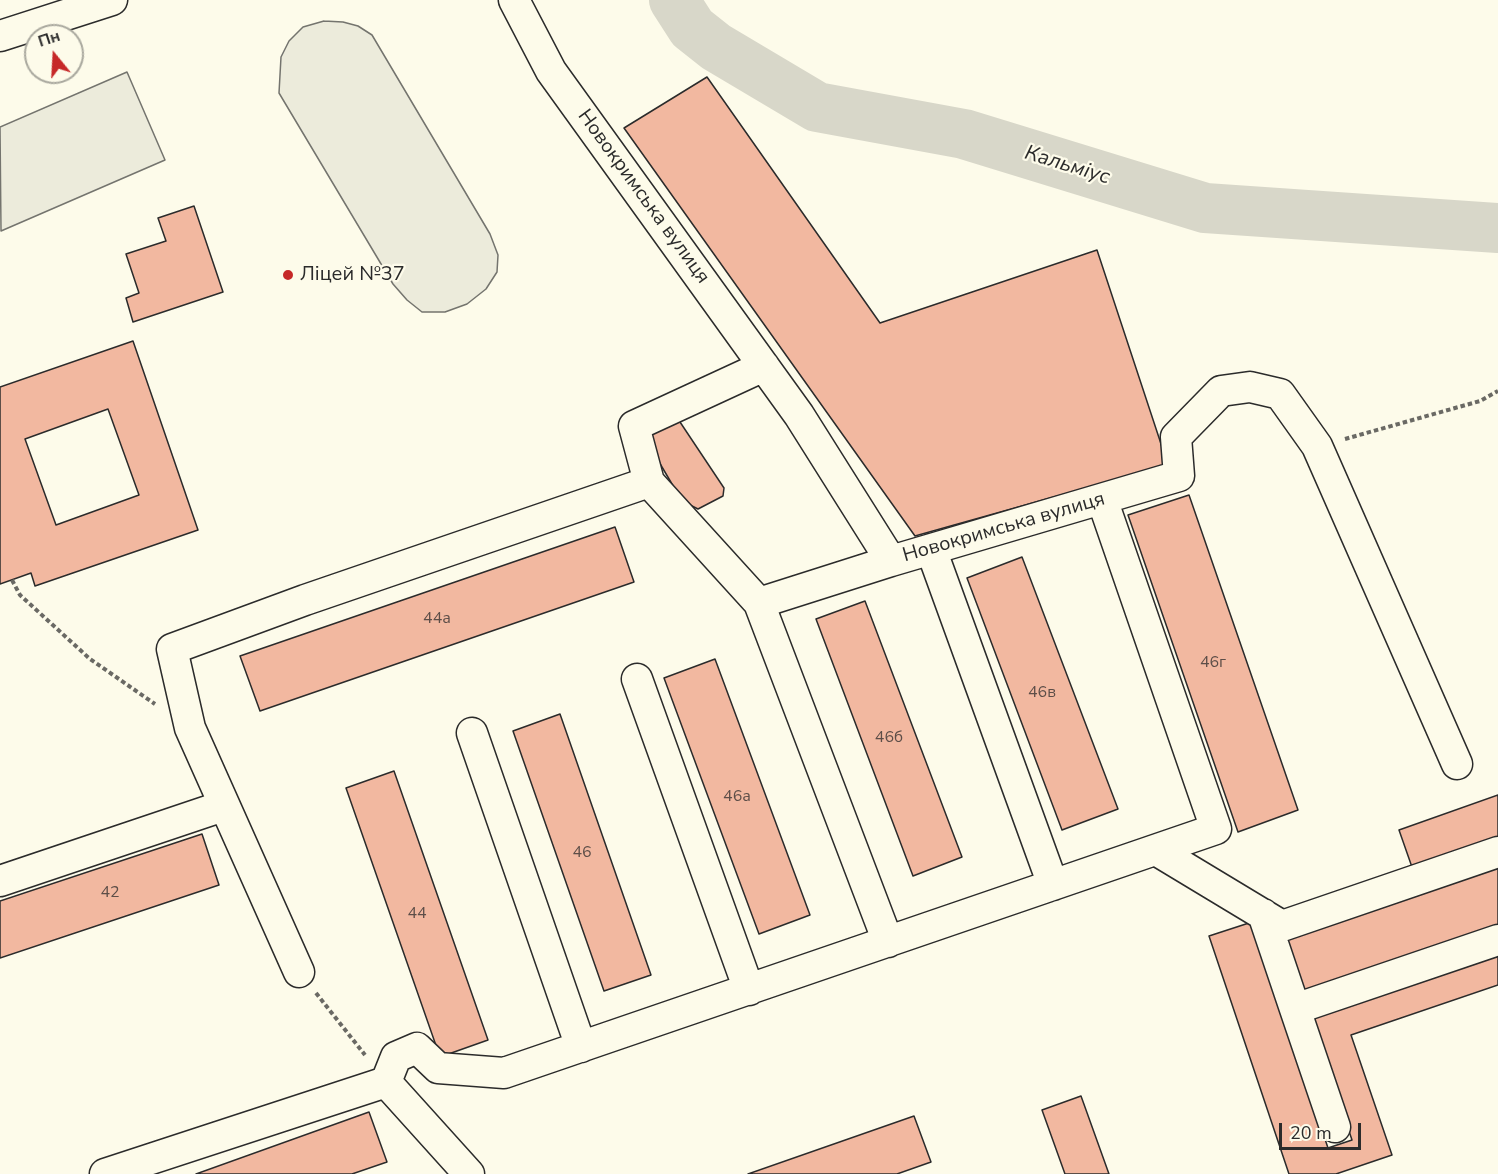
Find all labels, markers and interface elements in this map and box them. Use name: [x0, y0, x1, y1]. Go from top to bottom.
north arrow: [24, 24, 84, 84]
text: Пн: [35, 25, 63, 53]
street label: Новокримська вулиця: [572, 105, 714, 289]
water label: Кальміус: [1021, 141, 1113, 191]
place label: Ліцей №37: [300, 263, 405, 287]
marker: Ліцей №37: [281, 268, 295, 282]
street label: Новокримська вулиця: [900, 488, 1108, 568]
house number: 44а: [423, 609, 451, 629]
house number: 46г: [1200, 653, 1226, 673]
house number: 46в: [1028, 683, 1056, 703]
house number: 46б: [875, 728, 903, 748]
house number: 46а: [723, 787, 751, 807]
house number: 46: [572, 843, 592, 863]
house number: 42: [100, 883, 120, 903]
house number: 44: [407, 904, 427, 924]
scale bar: [1282, 1111, 1364, 1149]
text: 20 m: [1290, 1121, 1332, 1145]

